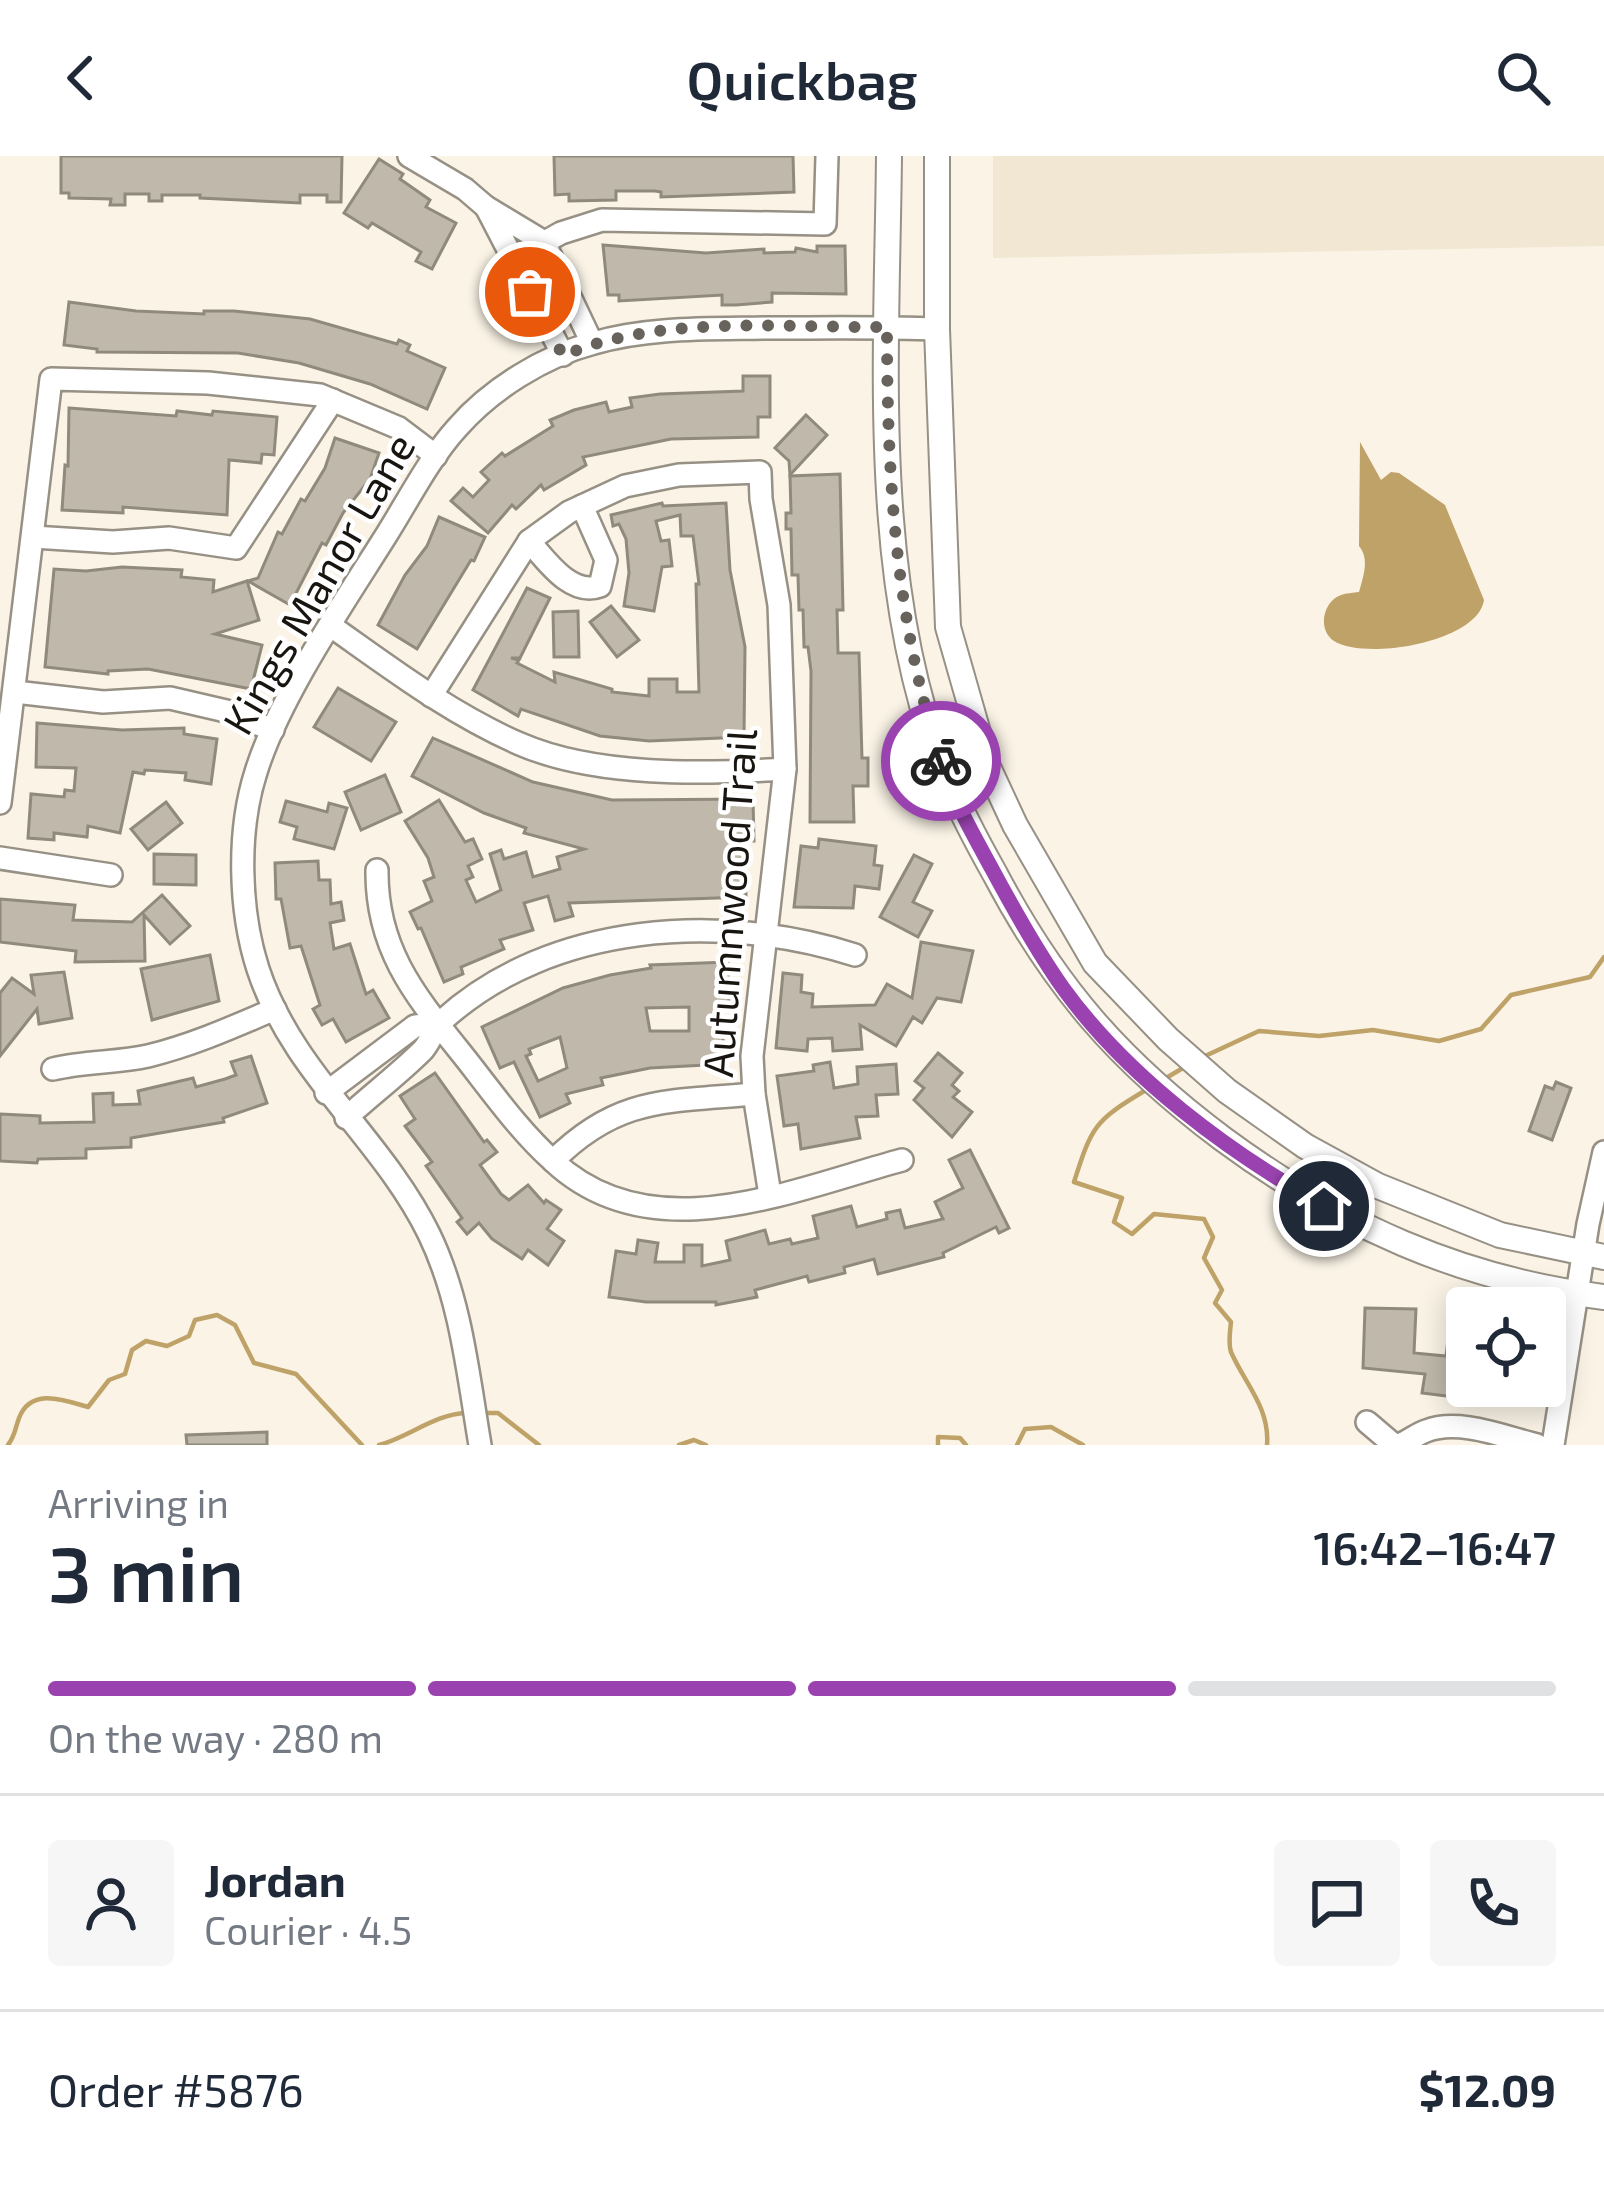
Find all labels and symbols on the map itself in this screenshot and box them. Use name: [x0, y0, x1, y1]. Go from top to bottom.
pin: [479, 241, 581, 343]
street label: Kings Manor Lane: [211, 424, 424, 742]
courier: [881, 701, 1001, 821]
street label: Autumnwood Trail: [691, 726, 765, 1079]
pin: [1273, 1155, 1375, 1257]

